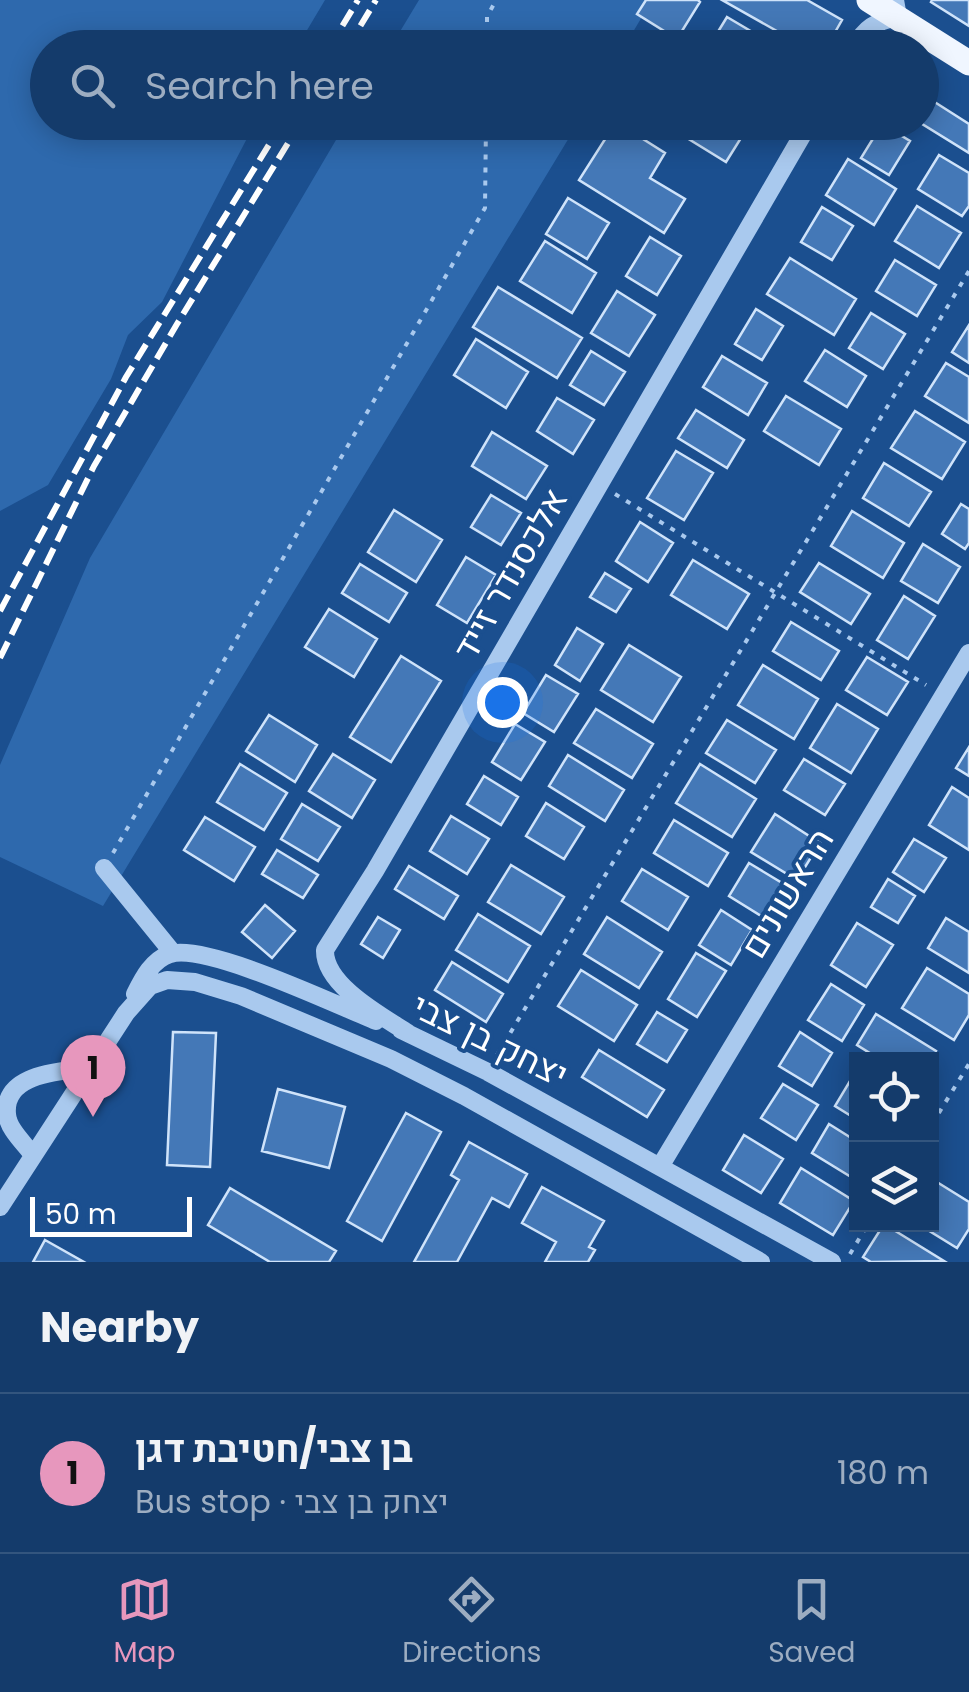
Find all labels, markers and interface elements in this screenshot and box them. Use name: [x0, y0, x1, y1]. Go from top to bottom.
search box: [30, 30, 939, 140]
icon: search: [65, 58, 120, 113]
text: Search here: [145, 59, 374, 112]
street label: אלכסנדר זייד: [441, 479, 579, 669]
your location: [477, 677, 528, 728]
street label: הראשונים: [729, 819, 845, 967]
street label: יצחק בן צבי: [404, 981, 576, 1099]
pin: 1: [61, 1034, 126, 1117]
map controls: [849, 1052, 939, 1232]
button: locate: [849, 1052, 939, 1142]
button: layers: [849, 1142, 939, 1232]
scale bar: [30, 1192, 192, 1236]
text: 50 m: [45, 1195, 116, 1234]
text: Nearby: [40, 1298, 199, 1357]
text: בן צבי/חטיבת דגן: [135, 1422, 413, 1475]
text: 1: [66, 1450, 79, 1495]
text: 180 m: [837, 1450, 929, 1495]
text: Bus stop · יצחק בן צבי: [135, 1479, 448, 1524]
tab: Map: [113, 1572, 175, 1674]
tab: Directions: [402, 1572, 541, 1674]
tab: Saved: [768, 1572, 856, 1674]

